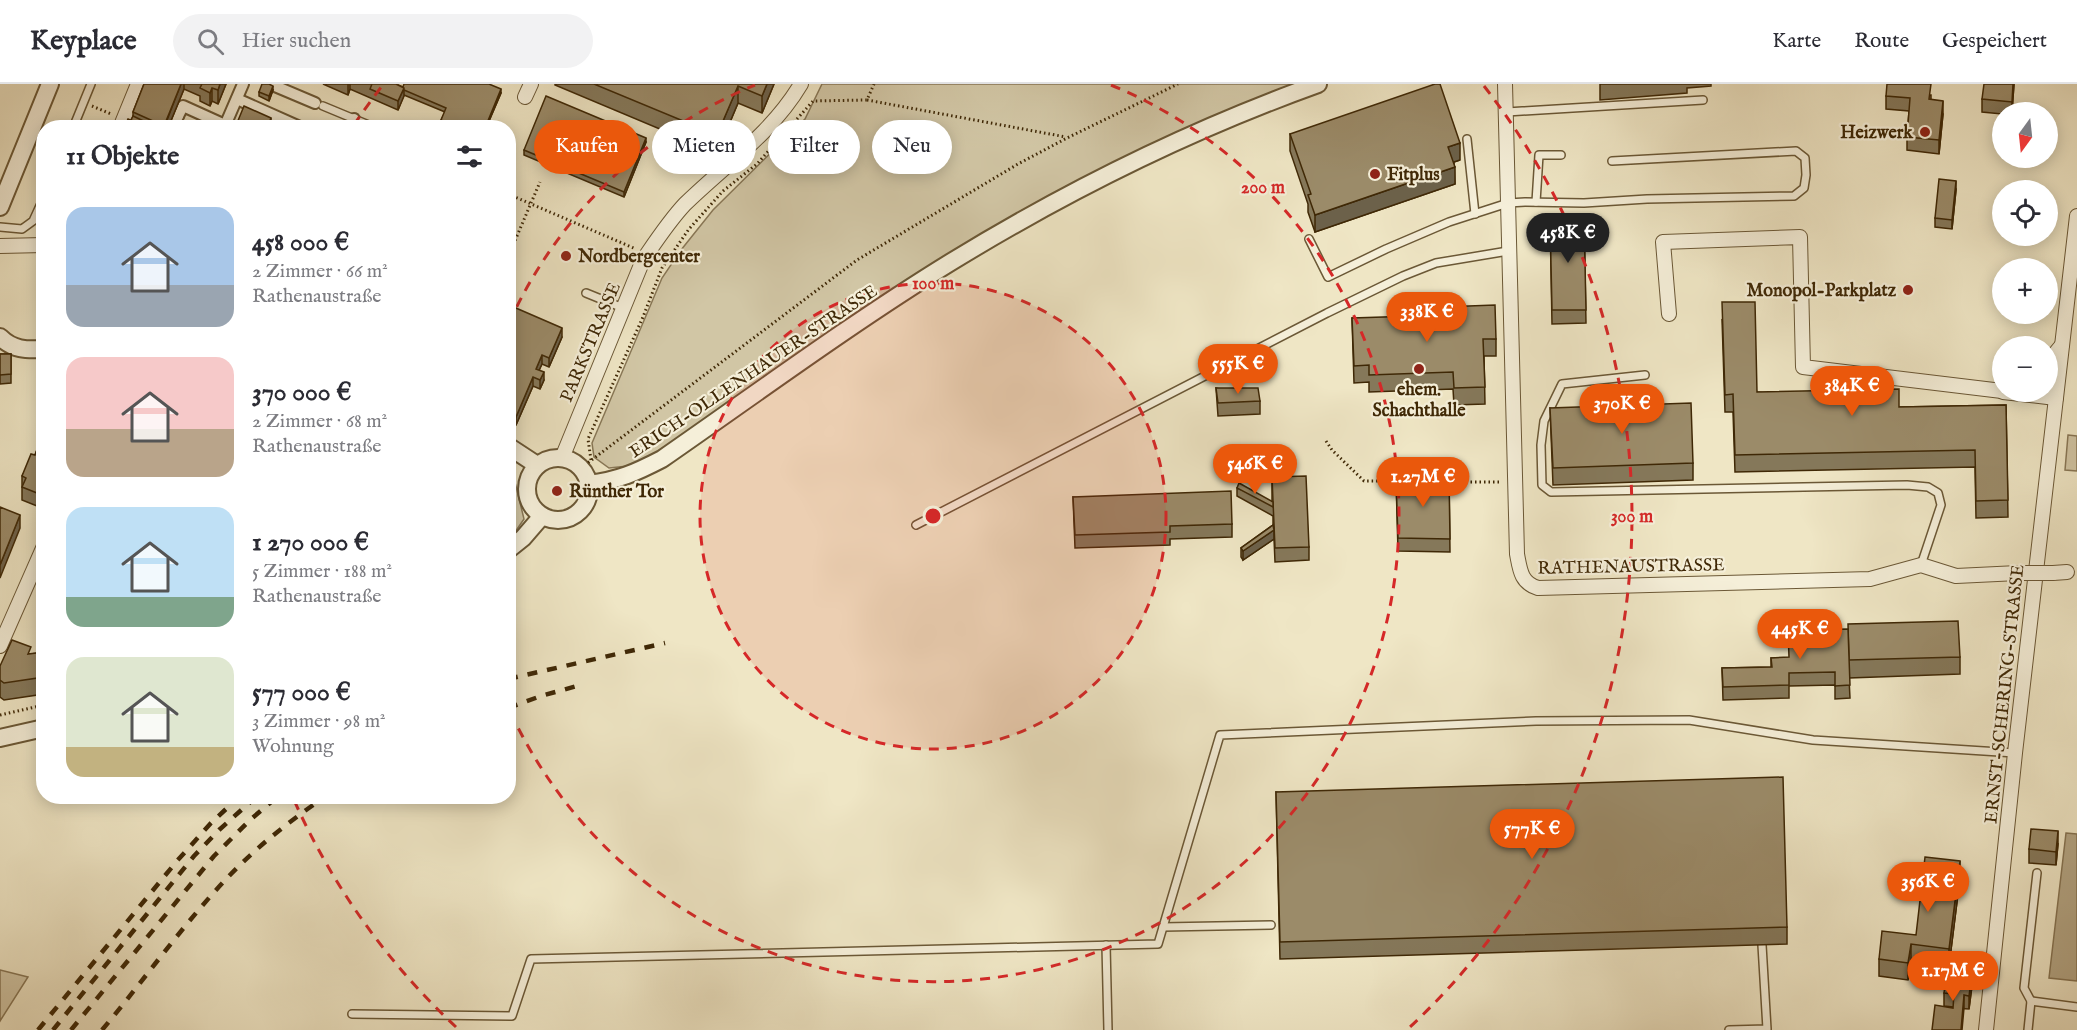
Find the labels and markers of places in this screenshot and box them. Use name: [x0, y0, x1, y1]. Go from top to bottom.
place label: Heizwerk: [1840, 122, 1914, 145]
marker: Heizwerk: [1918, 125, 1932, 139]
place label: Fitplus: [1387, 164, 1440, 187]
marker: Fitplus: [1368, 167, 1382, 181]
pin: 458K €: [1519, 213, 1617, 264]
place label: Nordbergcenter: [577, 246, 700, 269]
marker: Nordbergcenter: [559, 249, 573, 263]
place label: Monopol-Parkplatz: [1747, 280, 1897, 303]
marker: Monopol-Parkplatz: [1901, 283, 1915, 297]
pin: 338K €: [1378, 292, 1476, 343]
pin: 555K €: [1189, 344, 1287, 395]
marker: ehem. Schachthalle: [1412, 362, 1426, 376]
pin: 384K €: [1803, 366, 1901, 417]
place label: ehem. Schachthalle: [1372, 379, 1466, 423]
pin: 370K €: [1573, 384, 1671, 435]
pin: 546K €: [1206, 444, 1304, 495]
pin: 1.27M €: [1368, 457, 1478, 508]
place label: Rünther Tor: [569, 481, 664, 504]
marker: Rünther Tor: [550, 484, 564, 498]
centre of rings: [923, 506, 943, 526]
pin: 445K €: [1751, 609, 1849, 660]
pin: 577K €: [1483, 809, 1581, 860]
pin: 356K €: [1879, 862, 1977, 913]
pin: 1.17M €: [1898, 951, 2008, 1002]

